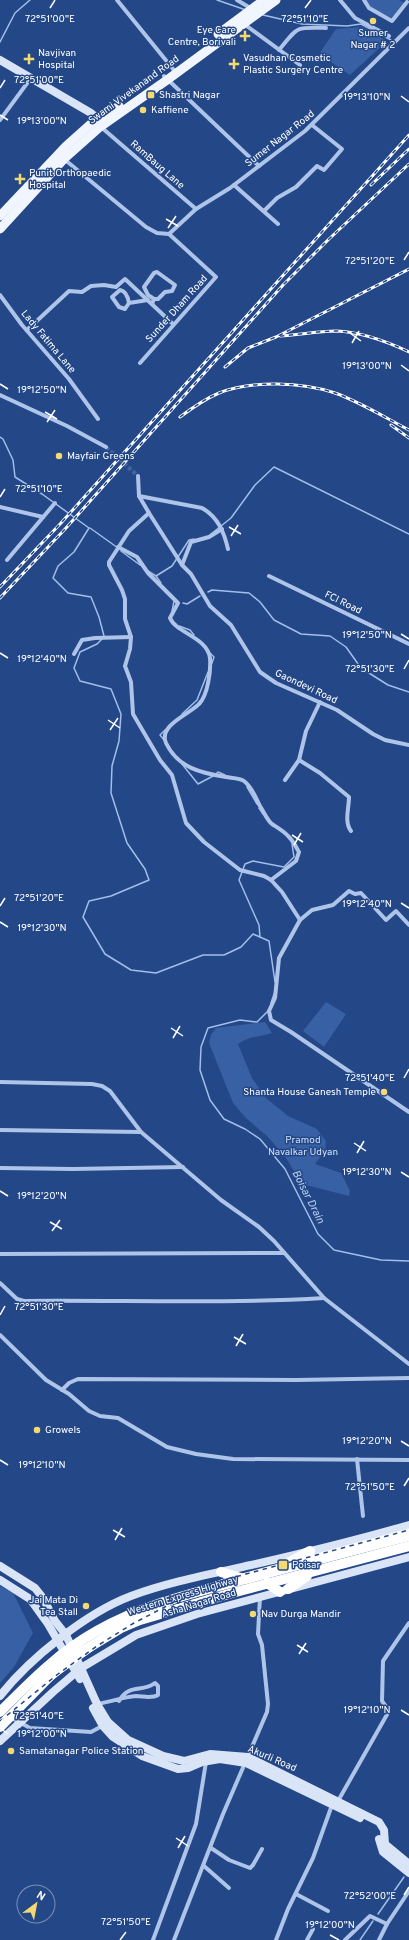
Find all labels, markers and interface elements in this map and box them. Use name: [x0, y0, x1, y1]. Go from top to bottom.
text: 72°51'00"E: [25, 13, 75, 26]
text: 72°51'10"E: [281, 13, 329, 26]
marker: Sumer Nagar # 2: [368, 16, 378, 26]
place label: Eye Care Centre, Borivali: [168, 24, 236, 49]
place label: Sumer Nagar # 2: [351, 27, 395, 52]
marker: Eye Care Centre, Borivali: [239, 30, 251, 42]
place label: Navjivan Hospital: [38, 47, 76, 72]
place label: Vasudhan Cosmetic Plastic Surgery Centre: [243, 52, 343, 77]
marker: Navjivan Hospital: [23, 53, 35, 65]
street label: Swami Vivekanand Road: [86, 53, 182, 127]
marker: Vasudhan Cosmetic Plastic Surgery Centre: [228, 58, 240, 70]
text: 72°51'00"E: [14, 74, 64, 87]
place label: Shastri Nagar: [159, 89, 220, 102]
marker: Shastri Nagar: [146, 90, 156, 100]
text: 19°13'10"N: [344, 91, 390, 104]
place label: Kaffiene: [151, 104, 189, 117]
marker: Kaffiene: [138, 105, 148, 115]
street label: Sumer Nagar Road: [243, 108, 317, 170]
text: 19°13'00"N: [17, 115, 67, 128]
street label: RamBaug Lane: [127, 138, 187, 192]
place label: Punit Orthopaedic Hospital: [29, 167, 111, 192]
marker: Punit Orthopaedic Hospital: [14, 173, 26, 185]
text: 72°51'20"E: [345, 255, 395, 268]
street label: Sunder Dham Road: [143, 272, 211, 346]
street label: Lady Fatima Lane: [18, 308, 78, 376]
text: 19°13'00"N: [342, 360, 392, 373]
text: 19°12'50"N: [17, 384, 67, 397]
place label: Mayfair Greens: [67, 450, 135, 463]
marker: Mayfair Greens: [54, 451, 64, 461]
text: 72°51'10"E: [15, 483, 63, 496]
street label: FCI Road: [322, 588, 364, 618]
text: 19°12'50"N: [342, 629, 392, 642]
text: 19°12'40"N: [17, 653, 67, 666]
text: 72°51'30"E: [345, 663, 395, 676]
street label: Gaondevi Road: [273, 667, 339, 707]
text: 72°51'20"E: [14, 892, 64, 905]
text: 19°12'40"N: [342, 898, 392, 911]
text: 19°12'30"N: [17, 922, 67, 935]
text: 72°51'40"E: [345, 1072, 395, 1085]
place label: Shanta House Ganesh Temple: [243, 1086, 376, 1099]
marker: Shanta House Ganesh Temple: [379, 1087, 389, 1097]
park label: Pramod Navalkar Udyan: [268, 1134, 338, 1159]
text: 19°12'30"N: [342, 1166, 392, 1179]
water label: Boisar Drain: [289, 1168, 327, 1226]
text: 19°12'20"N: [17, 1190, 67, 1203]
text: 72°51'30"E: [14, 1301, 64, 1314]
place label: Growels: [45, 1424, 81, 1437]
marker: Growels: [32, 1425, 42, 1435]
text: 19°12'20"N: [342, 1435, 392, 1448]
text: 19°12'10"N: [18, 1459, 66, 1472]
text: 72°51'50"E: [345, 1481, 395, 1494]
marker: Poisar: [277, 1559, 289, 1571]
place label: Poisar: [292, 1559, 320, 1572]
street label: Western Express Highway: [126, 1573, 240, 1619]
street label: Asha Nagar Road: [160, 1586, 238, 1622]
place label: Jai Mata Di Tea Stall: [29, 1594, 78, 1619]
marker: Jai Mata Di Tea Stall: [81, 1601, 91, 1611]
place label: Nav Durga Mandir: [261, 1608, 341, 1621]
marker: Nav Durga Mandir: [248, 1609, 258, 1619]
text: 19°12'10"N: [343, 1704, 391, 1717]
text: 72°51'40"E: [14, 1710, 64, 1723]
text: 19°12'00"N: [17, 1728, 67, 1741]
street label: Akurli Road: [245, 1743, 299, 1775]
place label: Samatanagar Police Station: [19, 1745, 143, 1758]
marker: Samatanagar Police Station: [6, 1746, 16, 1756]
north arrow: [16, 1884, 56, 1924]
text: N: [34, 1888, 48, 1904]
text: 72°52'00"E: [344, 1890, 396, 1903]
text: 72°51'50"E: [101, 1916, 151, 1929]
text: 19°12'00"N: [305, 1919, 355, 1932]

